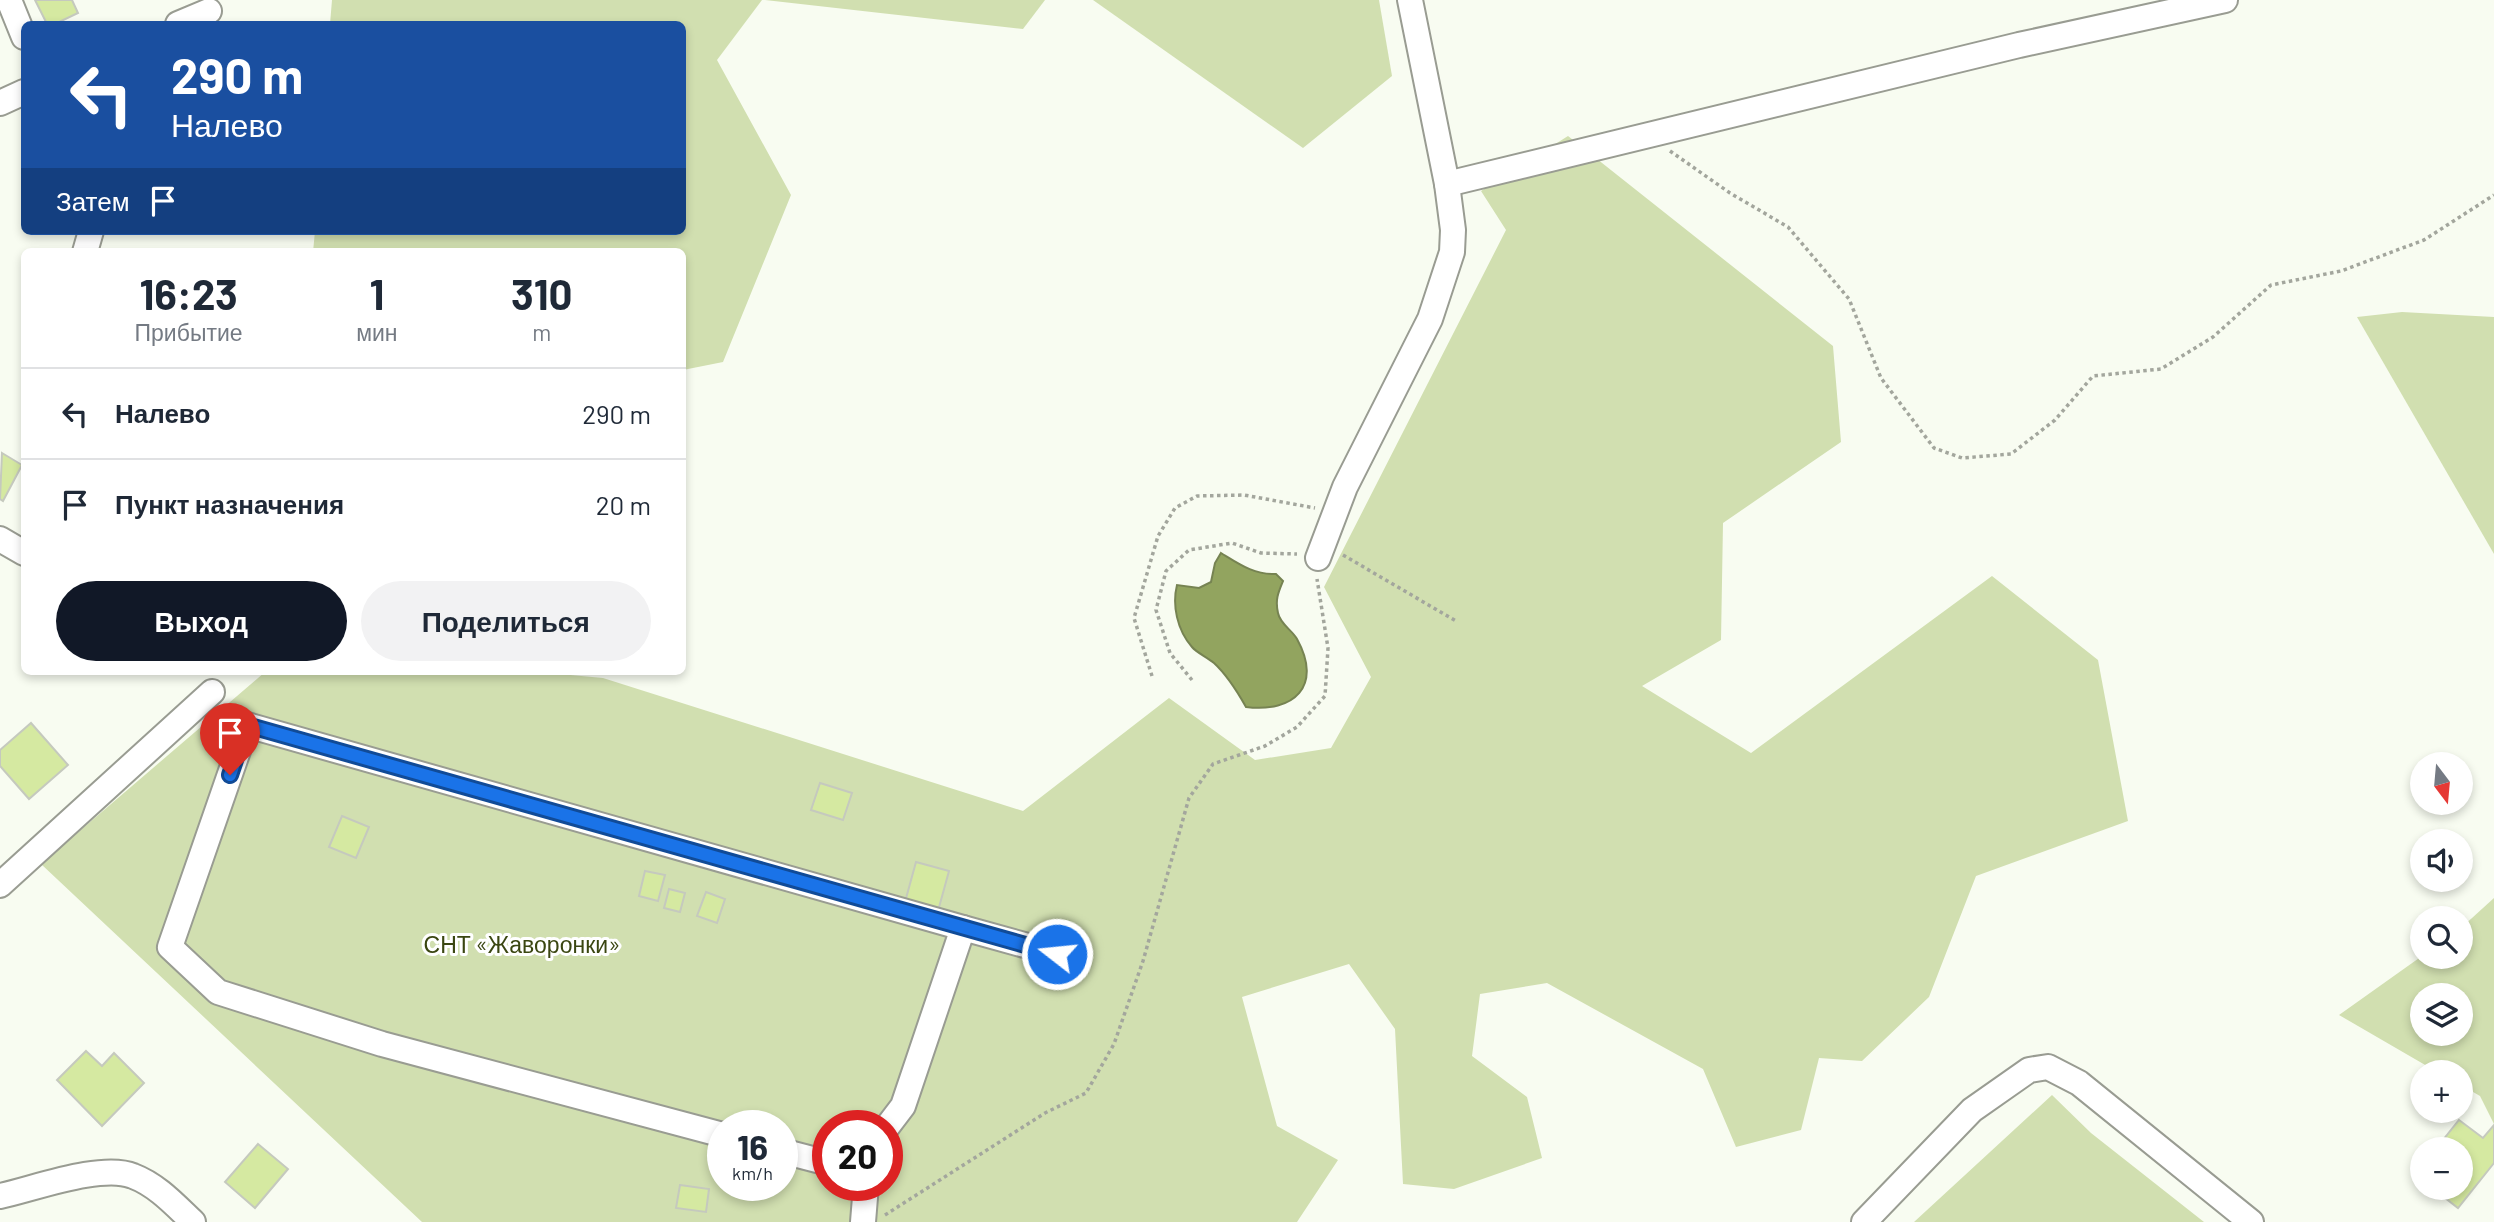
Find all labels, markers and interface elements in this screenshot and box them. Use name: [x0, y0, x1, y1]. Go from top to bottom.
text: 290 m: [171, 45, 303, 104]
icon: left: [56, 49, 147, 140]
text: Налево: [171, 105, 283, 143]
icon: arrive: [144, 182, 182, 220]
text: Затем: [56, 185, 130, 216]
text: 16:23: [139, 268, 238, 318]
text: 1: [369, 268, 384, 318]
text: 310: [511, 268, 572, 318]
text: Прибытие: [135, 318, 243, 346]
text: мин: [356, 318, 398, 346]
text: m: [532, 318, 551, 346]
icon: left: [56, 395, 94, 433]
text: Налево: [115, 397, 210, 428]
text: 290 m: [582, 398, 651, 429]
icon: arrive: [56, 486, 94, 524]
text: Пункт назначения: [115, 488, 344, 519]
text: 20 m: [596, 489, 651, 520]
button: Выход: [56, 581, 347, 661]
button: Поделиться: [361, 581, 651, 661]
pin: [200, 703, 260, 775]
icon: arrive: [211, 714, 249, 752]
north arrow: [2410, 752, 2473, 816]
map controls: [2410, 752, 2473, 1200]
button: sound: [2410, 829, 2473, 892]
button: search: [2410, 906, 2473, 969]
position arrow: [1020, 917, 1094, 991]
park label: СНТ «Жаворонки»: [424, 930, 620, 958]
button: layers: [2410, 983, 2473, 1046]
button: +: [2410, 1060, 2473, 1123]
speed limit sign: 20: [812, 1110, 903, 1201]
text: 16: [737, 1125, 768, 1167]
button: −: [2410, 1137, 2473, 1200]
text: km/h: [732, 1162, 773, 1184]

